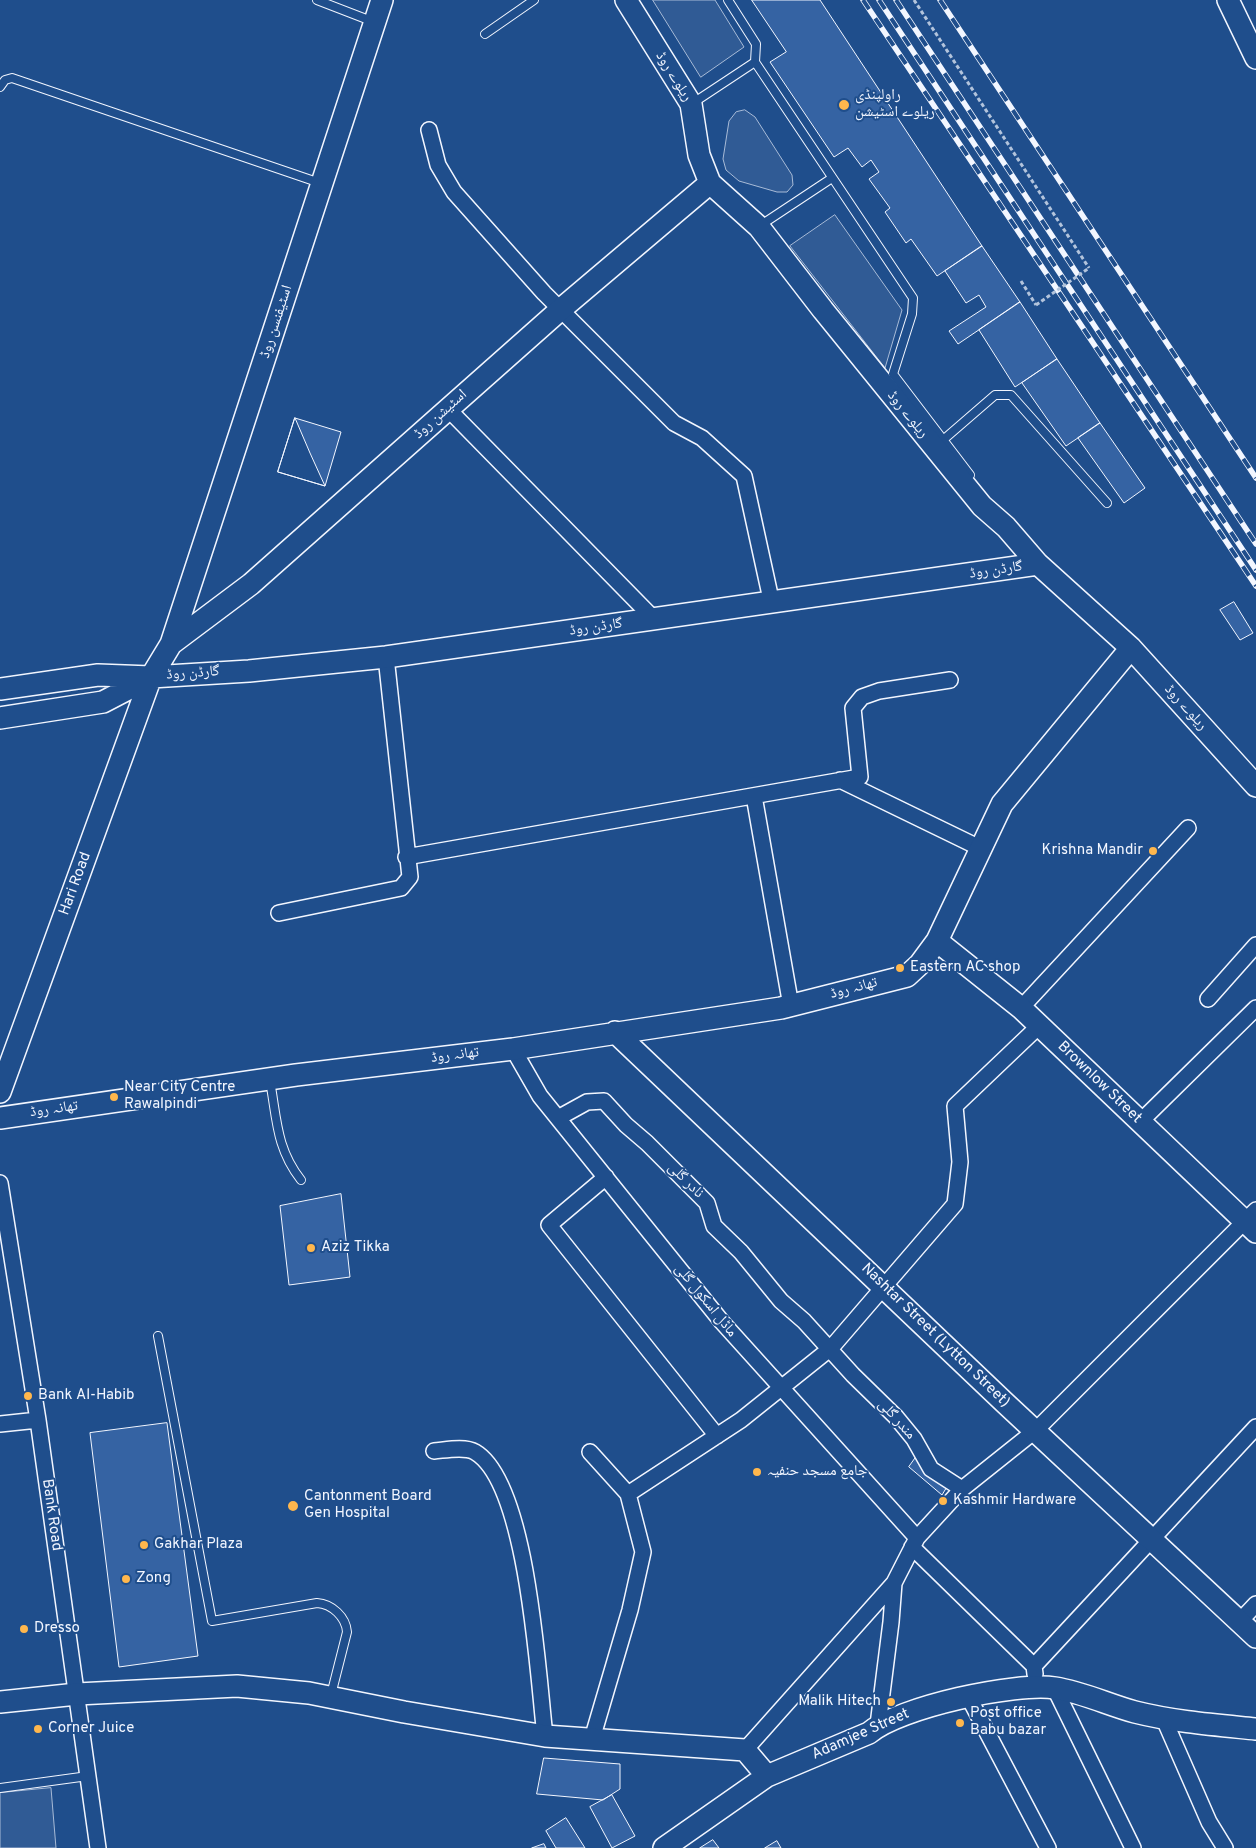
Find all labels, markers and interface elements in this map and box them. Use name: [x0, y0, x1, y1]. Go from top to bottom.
street label: ریلوے روڈ: [651, 49, 695, 105]
place label: راولپنڈی ریلوے اسٹیشن: [855, 87, 935, 122]
marker: راولپنڈی ریلوے اسٹیشن: [837, 98, 851, 112]
street label: اسٹیفنسن روڈ: [257, 283, 297, 361]
street label: اسٹیشن روڈ: [411, 386, 471, 444]
street label: ریلوے روڈ: [882, 388, 932, 442]
street label: گارڈن روڈ: [968, 558, 1024, 584]
street label: گارڈن روڈ: [568, 615, 624, 641]
street label: گارڈن روڈ: [166, 663, 220, 685]
street label: ریلوے روڈ: [1160, 681, 1210, 735]
place label: Krishna Mandir: [1041, 842, 1143, 860]
marker: Krishna Mandir: [1147, 845, 1159, 857]
street label: Hari Road: [56, 850, 96, 918]
place label: Eastern AC shop: [910, 959, 1020, 977]
marker: Eastern AC shop: [894, 962, 906, 974]
street label: تھانہ روڈ: [828, 974, 880, 1004]
street label: Brownlow Street: [1053, 1038, 1145, 1128]
street label: تھانہ روڈ: [430, 1044, 480, 1068]
place label: Near City Centre Rawalpindi: [124, 1079, 235, 1114]
marker: Near City Centre Rawalpindi: [108, 1091, 120, 1103]
street label: تھانہ روڈ: [29, 1098, 79, 1122]
street label: نادر گلی: [663, 1159, 707, 1203]
place label: Aziz Tikka: [321, 1239, 390, 1257]
marker: Aziz Tikka: [305, 1242, 317, 1254]
street label: Nashtar Street (Lytton Street): [857, 1260, 1013, 1412]
street label: ماڈل اسکول گلی: [670, 1261, 740, 1341]
place label: Bank Al-Habib: [38, 1387, 135, 1405]
marker: Bank Al-Habib: [22, 1390, 34, 1402]
street label: مندر گلی: [873, 1396, 919, 1444]
place label: جامع مسجد حنفیہ: [767, 1463, 867, 1481]
marker: جامع مسجد حنفیہ: [751, 1466, 763, 1478]
street label: Bank Road: [37, 1478, 65, 1552]
place label: Cantonment Board Gen Hospital: [304, 1488, 432, 1523]
place label: Kashmir Hardware: [953, 1492, 1076, 1510]
marker: Kashmir Hardware: [937, 1495, 949, 1507]
marker: Cantonment Board Gen Hospital: [286, 1499, 300, 1513]
place label: Gakhar Plaza: [154, 1536, 243, 1554]
marker: Gakhar Plaza: [138, 1539, 150, 1551]
place label: Zong: [136, 1570, 171, 1588]
marker: Zong: [120, 1573, 132, 1585]
place label: Dresso: [34, 1620, 80, 1638]
marker: Dresso: [18, 1623, 30, 1635]
place label: Malik Hitech: [798, 1693, 881, 1711]
marker: Malik Hitech: [885, 1696, 897, 1708]
street label: Adamjee Street: [809, 1705, 913, 1765]
place label: Post office Babu bazar: [970, 1705, 1046, 1740]
marker: Post office Babu bazar: [954, 1717, 966, 1729]
place label: Corner Juice: [48, 1720, 134, 1738]
marker: Corner Juice: [32, 1723, 44, 1735]

